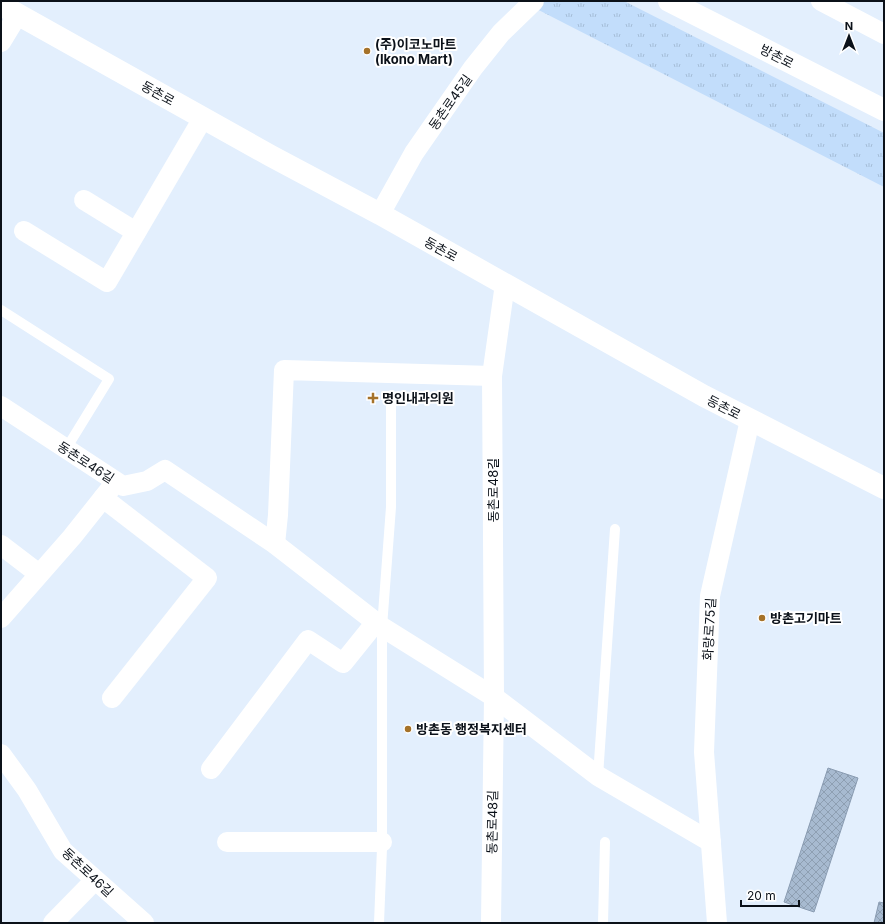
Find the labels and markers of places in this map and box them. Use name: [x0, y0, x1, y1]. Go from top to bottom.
place label: (주)이코노마트 (Ikono Mart): [375, 36, 457, 67]
marker: (주)이코노마트 (Ikono Mart): [362, 46, 372, 56]
place label: 명인내과의원: [382, 390, 454, 406]
marker: 명인내과의원: [367, 392, 379, 404]
place label: 방촌고기마트: [770, 610, 842, 626]
marker: 방촌고기마트: [757, 613, 767, 623]
place label: 방촌동 행정복지센터: [416, 721, 527, 737]
marker: 방촌동 행정복지센터: [403, 724, 413, 734]

